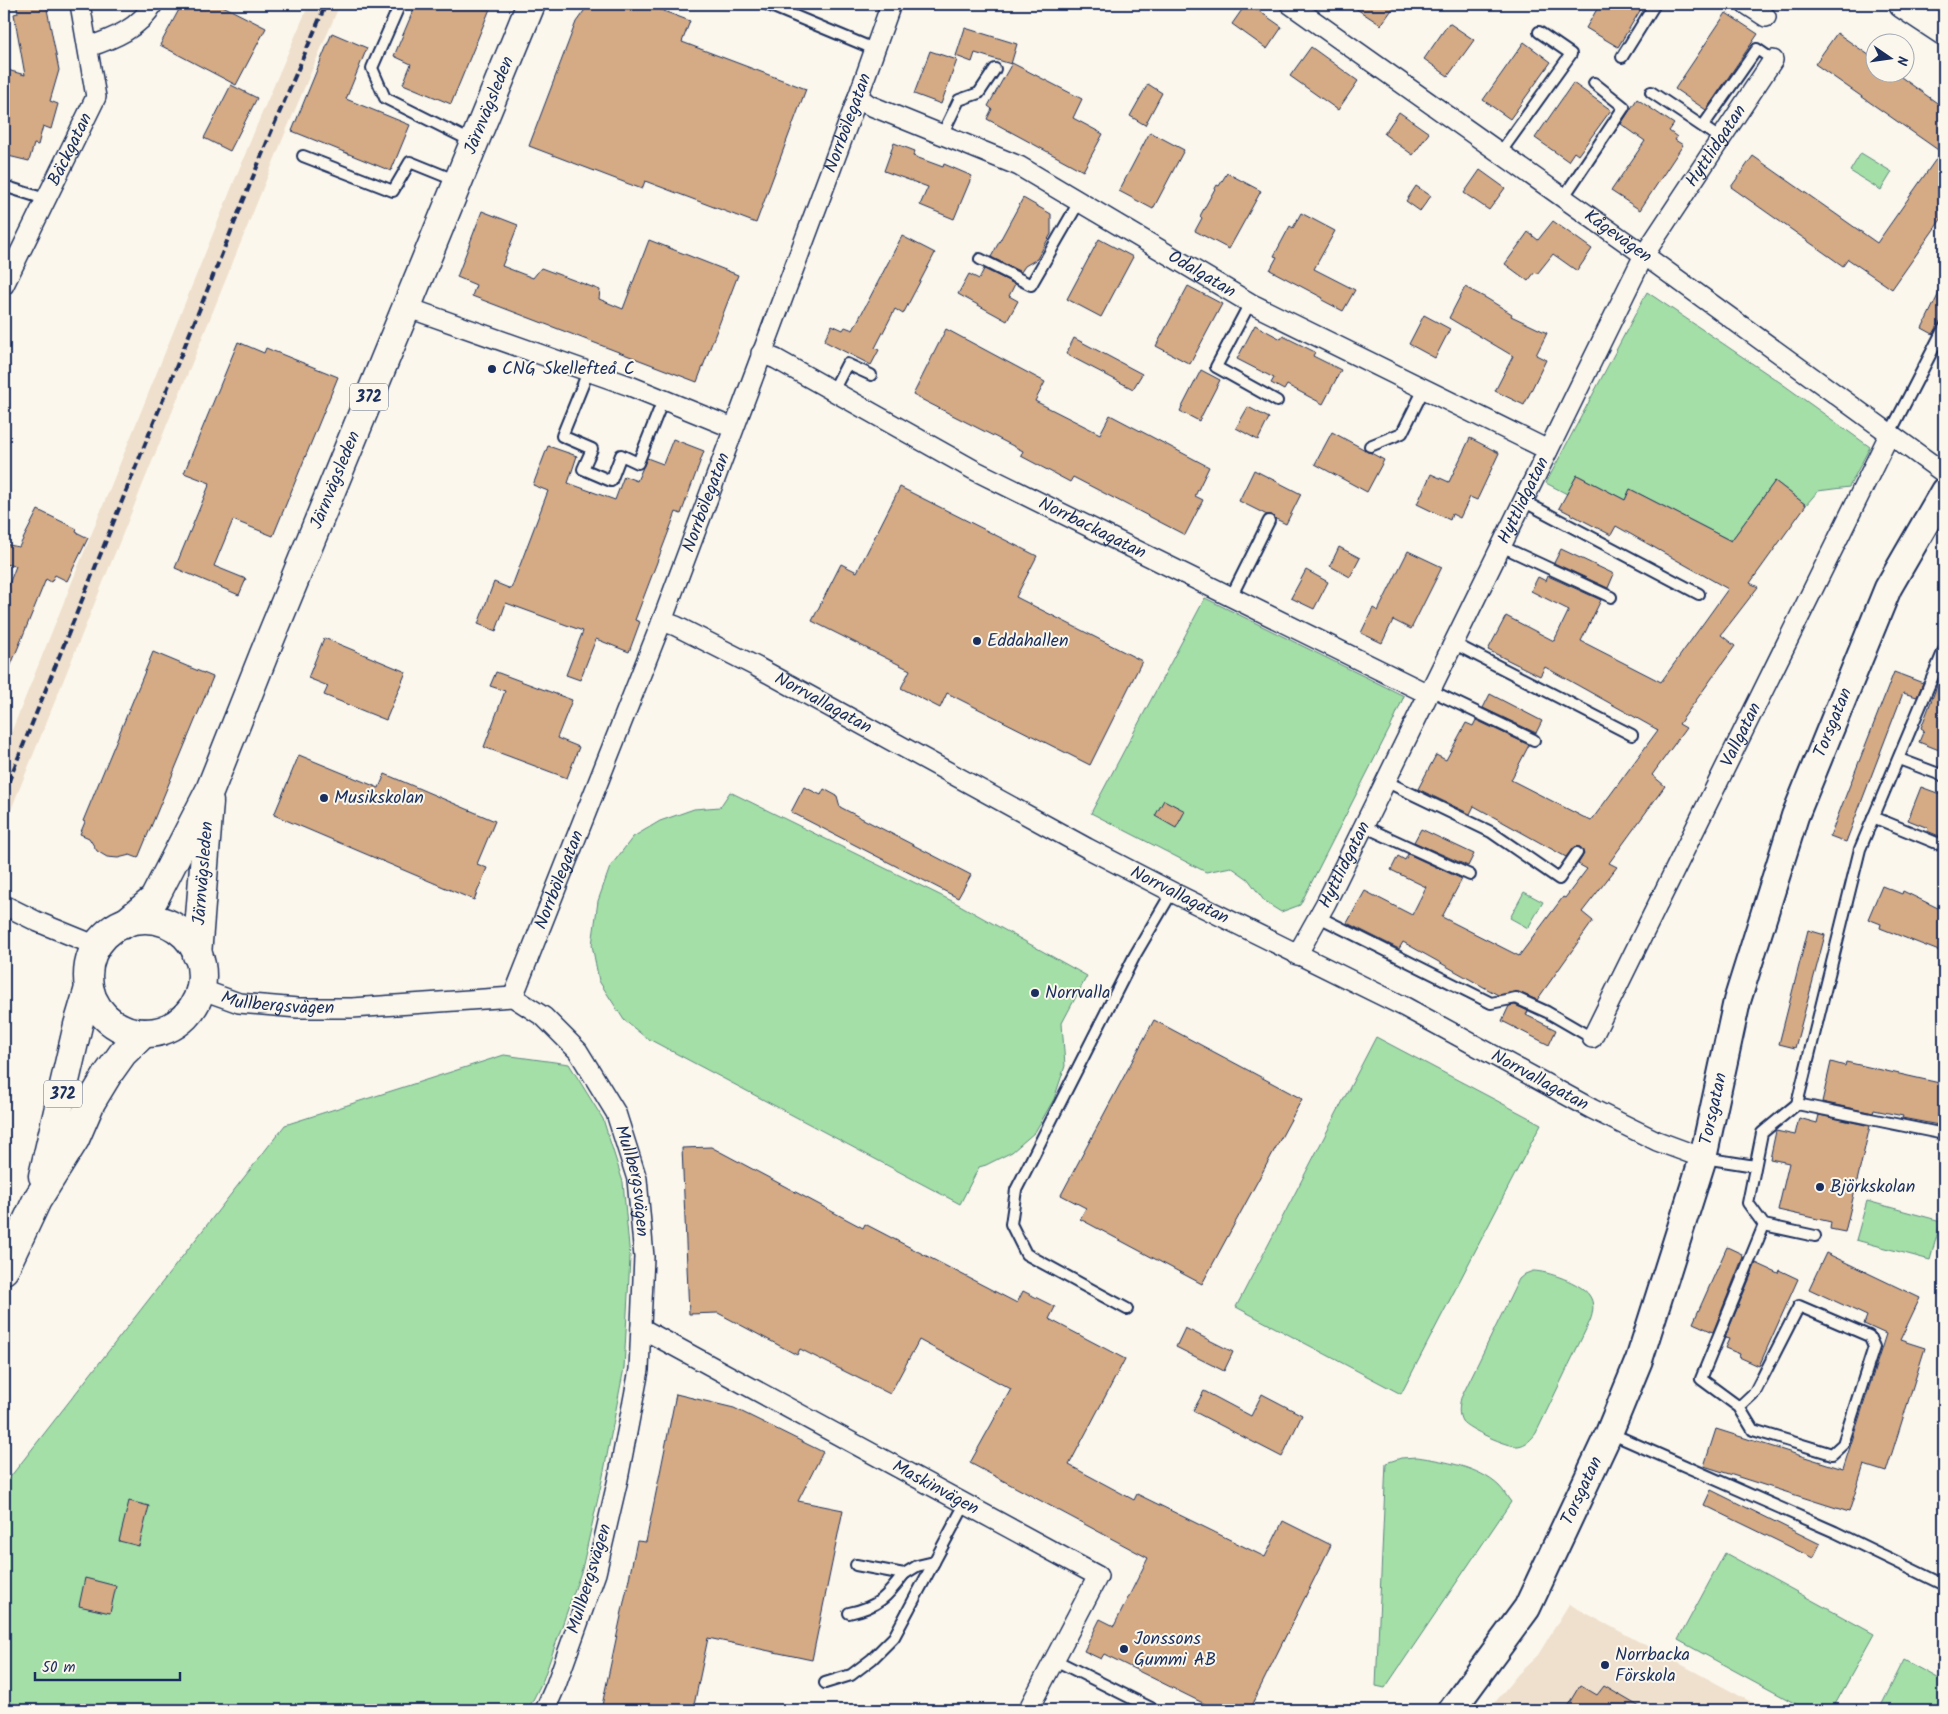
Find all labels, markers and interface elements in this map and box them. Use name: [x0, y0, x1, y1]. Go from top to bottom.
north arrow: [1866, 32, 1916, 82]
street label: Järnvägsleden: [456, 52, 523, 159]
text: N: [1890, 54, 1913, 68]
street label: Norrbölegatan: [816, 69, 880, 177]
street label: Hyttlidgatan: [1678, 99, 1754, 193]
street label: Bäckgatan: [40, 108, 101, 191]
street label: Kågevägen: [1578, 202, 1658, 271]
street label: Odalgatan: [1162, 243, 1241, 306]
place label: CNG Skellefteå C: [502, 355, 635, 384]
marker: CNG Skellefteå C: [486, 363, 498, 375]
road number: 372: [350, 384, 388, 411]
street label: Järnvägsleden: [302, 426, 369, 534]
street label: Norrbölegatan: [674, 448, 738, 556]
street label: Hyttlidgatan: [1490, 452, 1557, 549]
street label: Norrbackagatan: [1033, 489, 1151, 567]
place label: Eddahallen: [987, 627, 1069, 656]
marker: Eddahallen: [971, 635, 983, 647]
street label: Norrvallagatan: [769, 665, 877, 742]
street label: Torsgatan: [1806, 683, 1860, 762]
street label: Vallgatan: [1713, 697, 1770, 772]
place label: Musikskolan: [334, 784, 424, 813]
marker: Musikskolan: [318, 792, 330, 804]
street label: Hyttlidgatan: [1311, 816, 1378, 914]
street label: Järnvägsleden: [185, 820, 222, 926]
street label: Norrbölegatan: [527, 826, 592, 934]
street label: Norrvallagatan: [1125, 858, 1234, 932]
place label: Norrvalla: [1045, 979, 1111, 1008]
street label: Mullbergsvägen: [217, 983, 334, 1023]
marker: Norrvalla: [1029, 987, 1041, 999]
street label: Norrvallagatan: [1485, 1042, 1594, 1119]
street label: Torsgatan: [1692, 1070, 1736, 1148]
road number: 372: [44, 1080, 82, 1108]
street label: Mullbergsvägen: [606, 1121, 657, 1238]
place label: Björkskolan: [1830, 1173, 1915, 1202]
marker: Björkskolan: [1814, 1181, 1826, 1193]
street label: Torsgatan: [1553, 1451, 1611, 1530]
street label: Maskinvägen: [887, 1452, 984, 1523]
street label: Mullbergsvägen: [560, 1520, 620, 1638]
place label: Jonssons Gummi AB: [1134, 1625, 1216, 1675]
place label: Norrbacka Förskola: [1615, 1641, 1690, 1691]
marker: Jonssons Gummi AB: [1118, 1643, 1130, 1655]
scale bar: [35, 1649, 180, 1681]
text: 50 m: [42, 1656, 76, 1680]
marker: Norrbacka Förskola: [1599, 1659, 1611, 1671]

